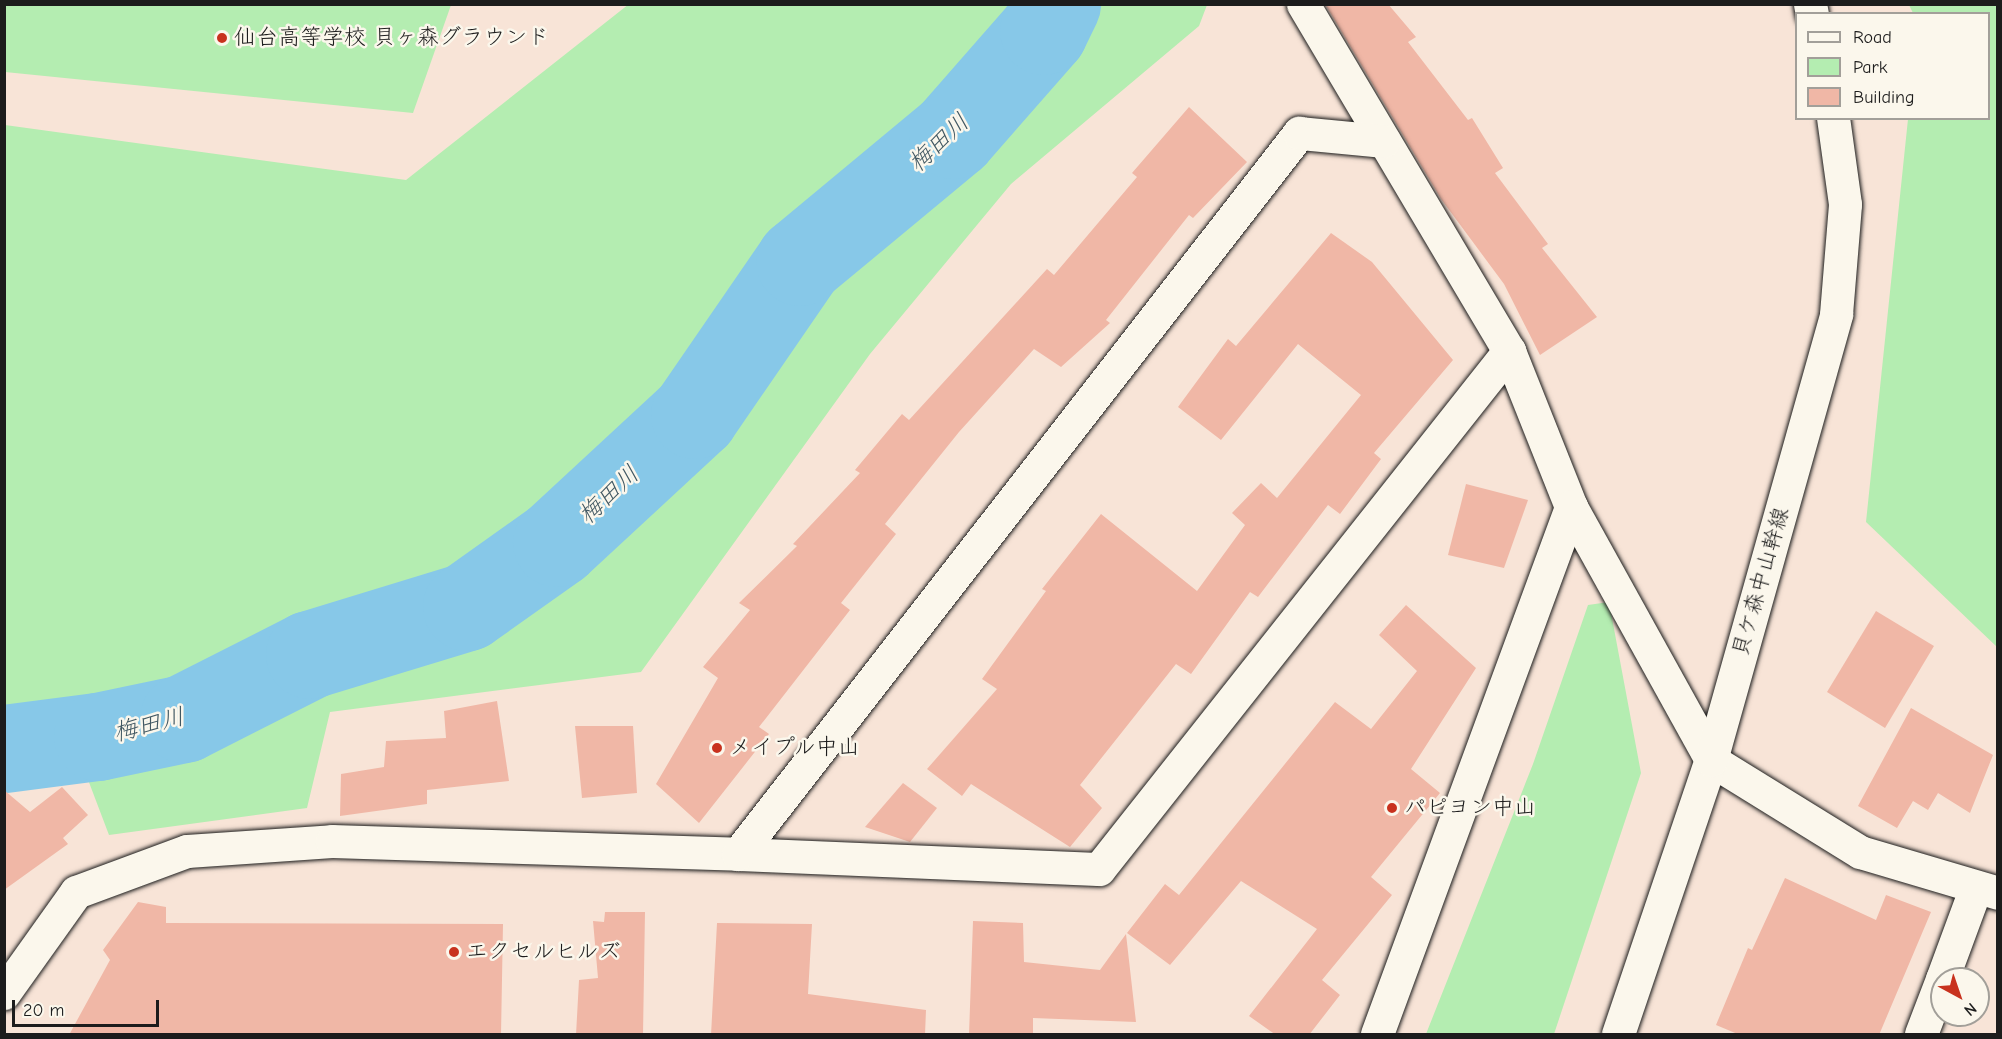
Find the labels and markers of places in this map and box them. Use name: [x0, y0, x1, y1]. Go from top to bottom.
place label: 仙台高等学校 貝ヶ森グラウンド: [234, 25, 549, 51]
marker: 仙台高等学校 貝ヶ森グラウンド: [215, 31, 229, 45]
place label: メイプル中山: [729, 735, 861, 761]
marker: メイプル中山: [710, 741, 724, 755]
place label: パピヨン中山: [1404, 795, 1536, 821]
marker: パピヨン中山: [1385, 801, 1399, 815]
place label: エクセルヒルズ: [466, 939, 620, 965]
marker: エクセルヒルズ: [447, 945, 461, 959]

